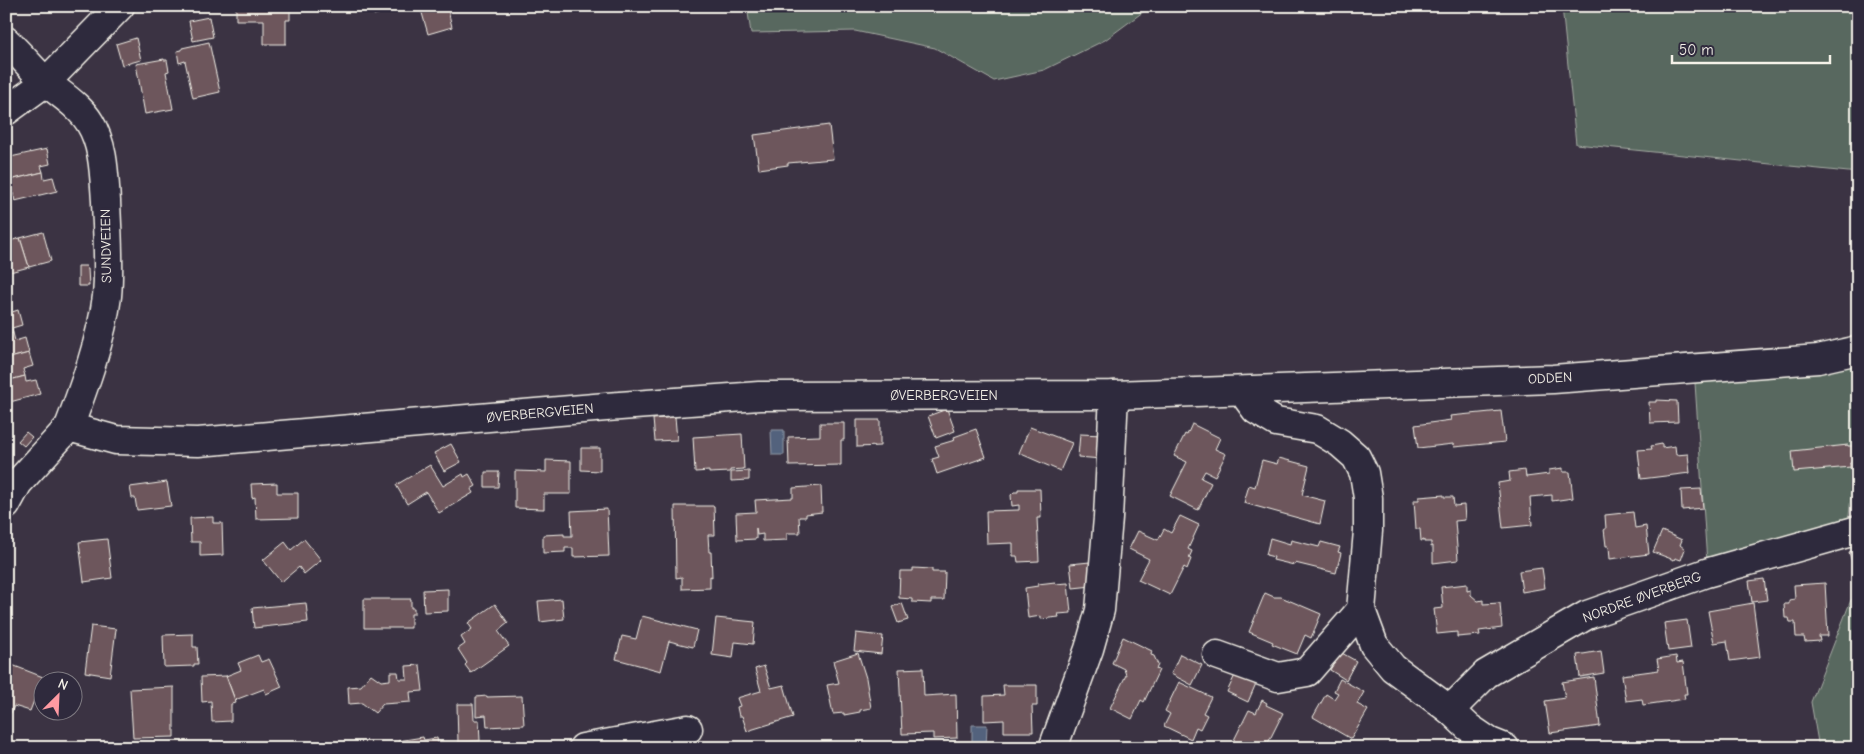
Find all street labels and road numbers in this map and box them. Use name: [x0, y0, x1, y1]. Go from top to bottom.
street label: SUNDVEIEN: [97, 209, 115, 283]
street label: ODDEN: [1527, 368, 1573, 388]
street label: ØVERBERGVEIEN: [890, 387, 998, 404]
street label: ØVERBERGVEIEN: [486, 400, 594, 426]
street label: NORDRE ØVERBERG: [1580, 568, 1704, 626]

